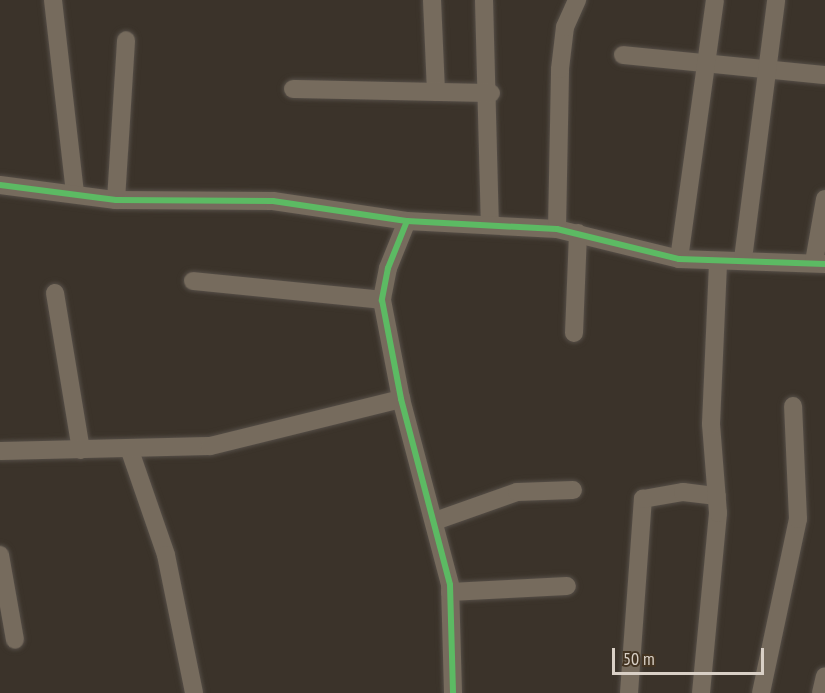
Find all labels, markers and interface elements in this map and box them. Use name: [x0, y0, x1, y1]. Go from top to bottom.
scale bar: [615, 636, 766, 674]
text: 50 m: [623, 647, 655, 670]

